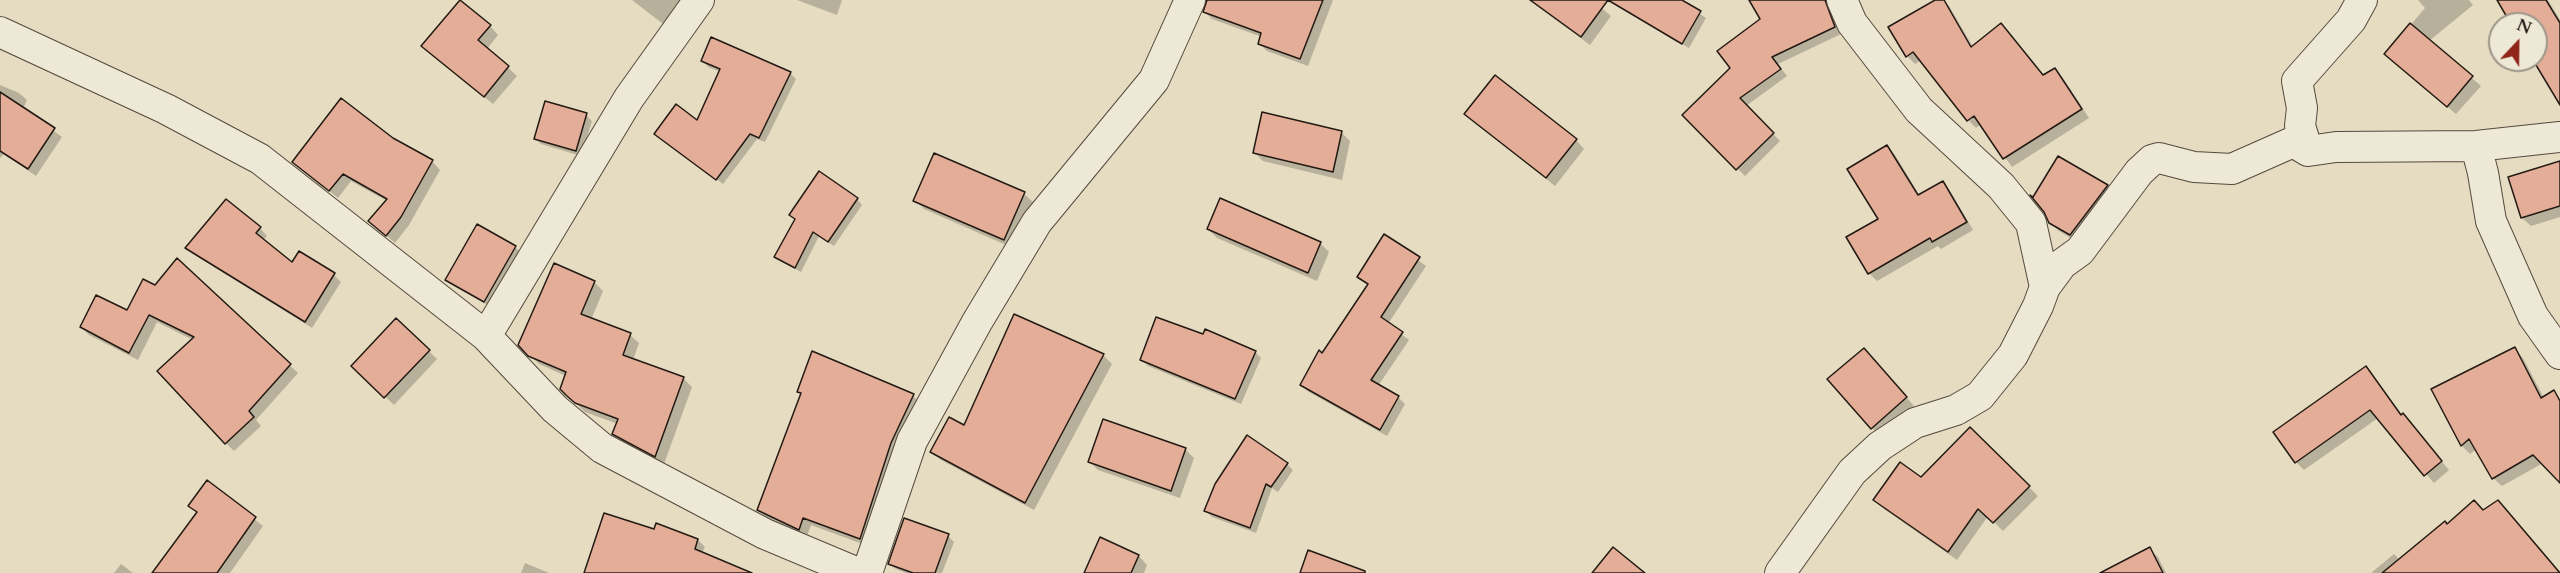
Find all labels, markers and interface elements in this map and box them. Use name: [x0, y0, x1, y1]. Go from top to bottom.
north arrow: [2488, 12, 2548, 72]
text: N: [2513, 14, 2535, 40]

